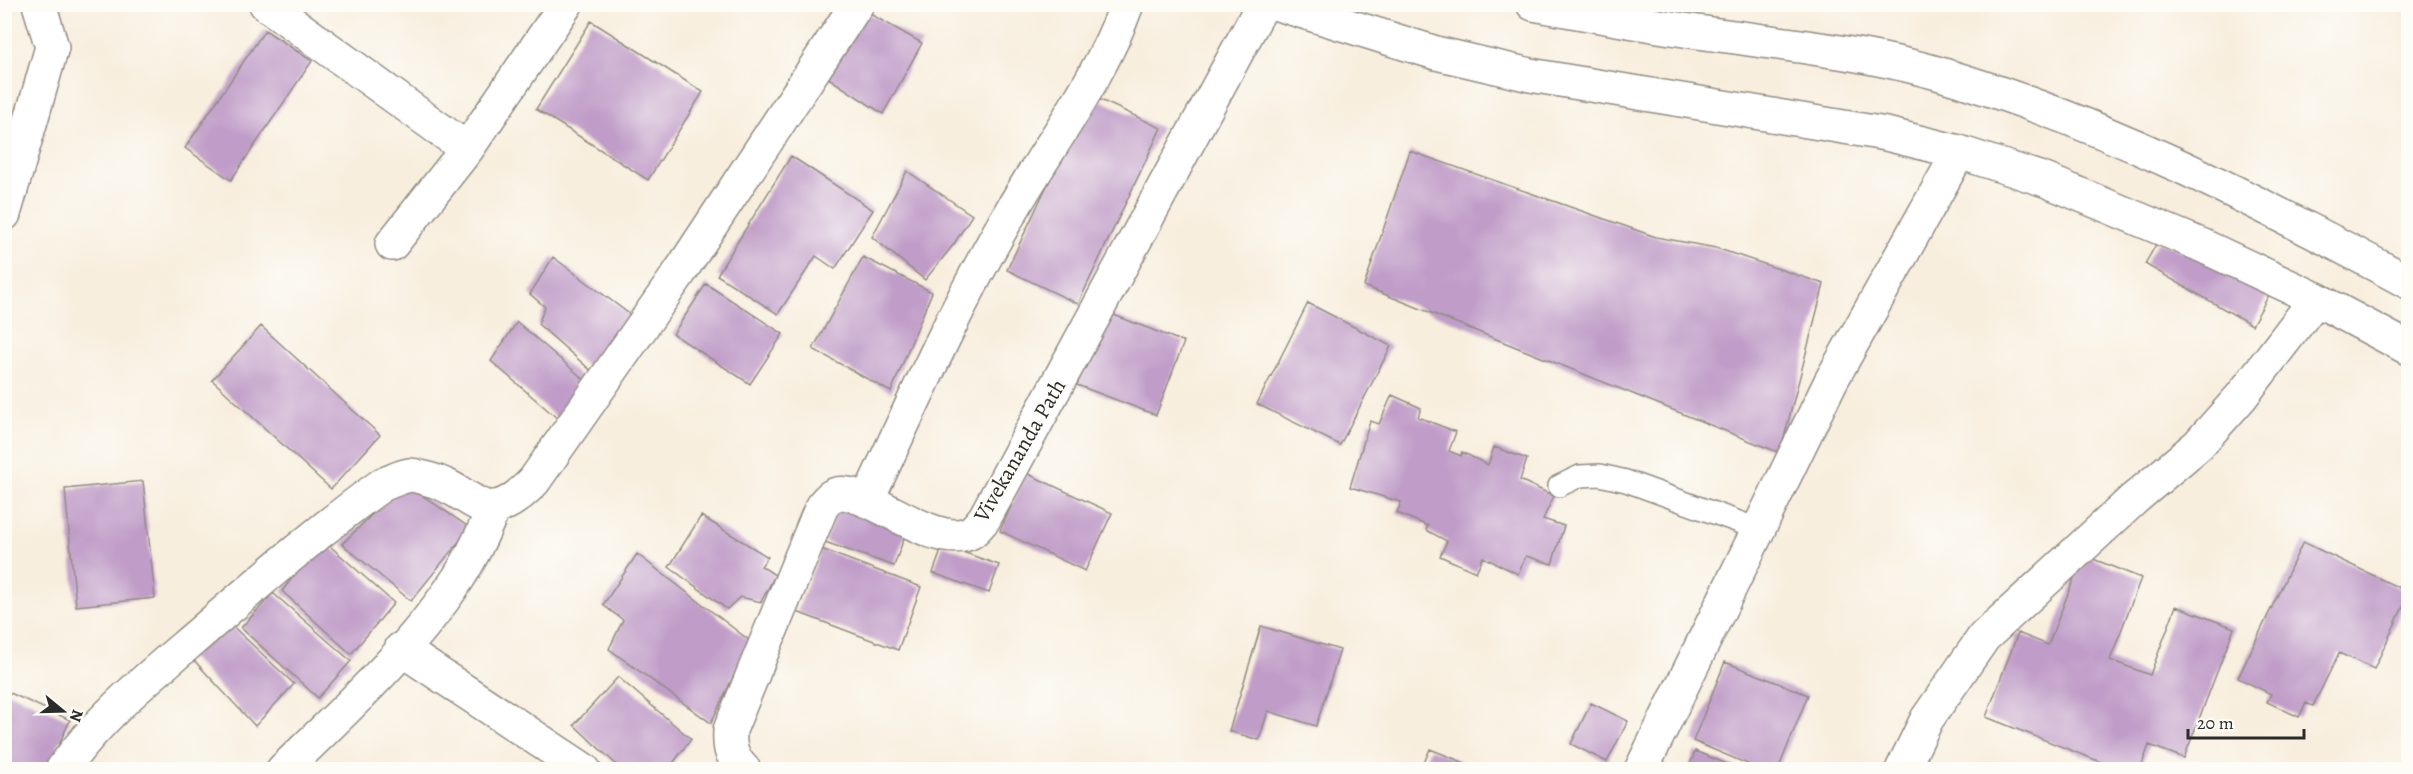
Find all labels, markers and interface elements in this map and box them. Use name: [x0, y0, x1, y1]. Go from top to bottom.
street label: Vivekananda Path: [966, 373, 1073, 528]
north arrow: [33, 681, 93, 741]
scale bar: [2188, 702, 2304, 740]
text: N: [64, 706, 89, 725]
text: 20 m: [2197, 711, 2234, 735]

